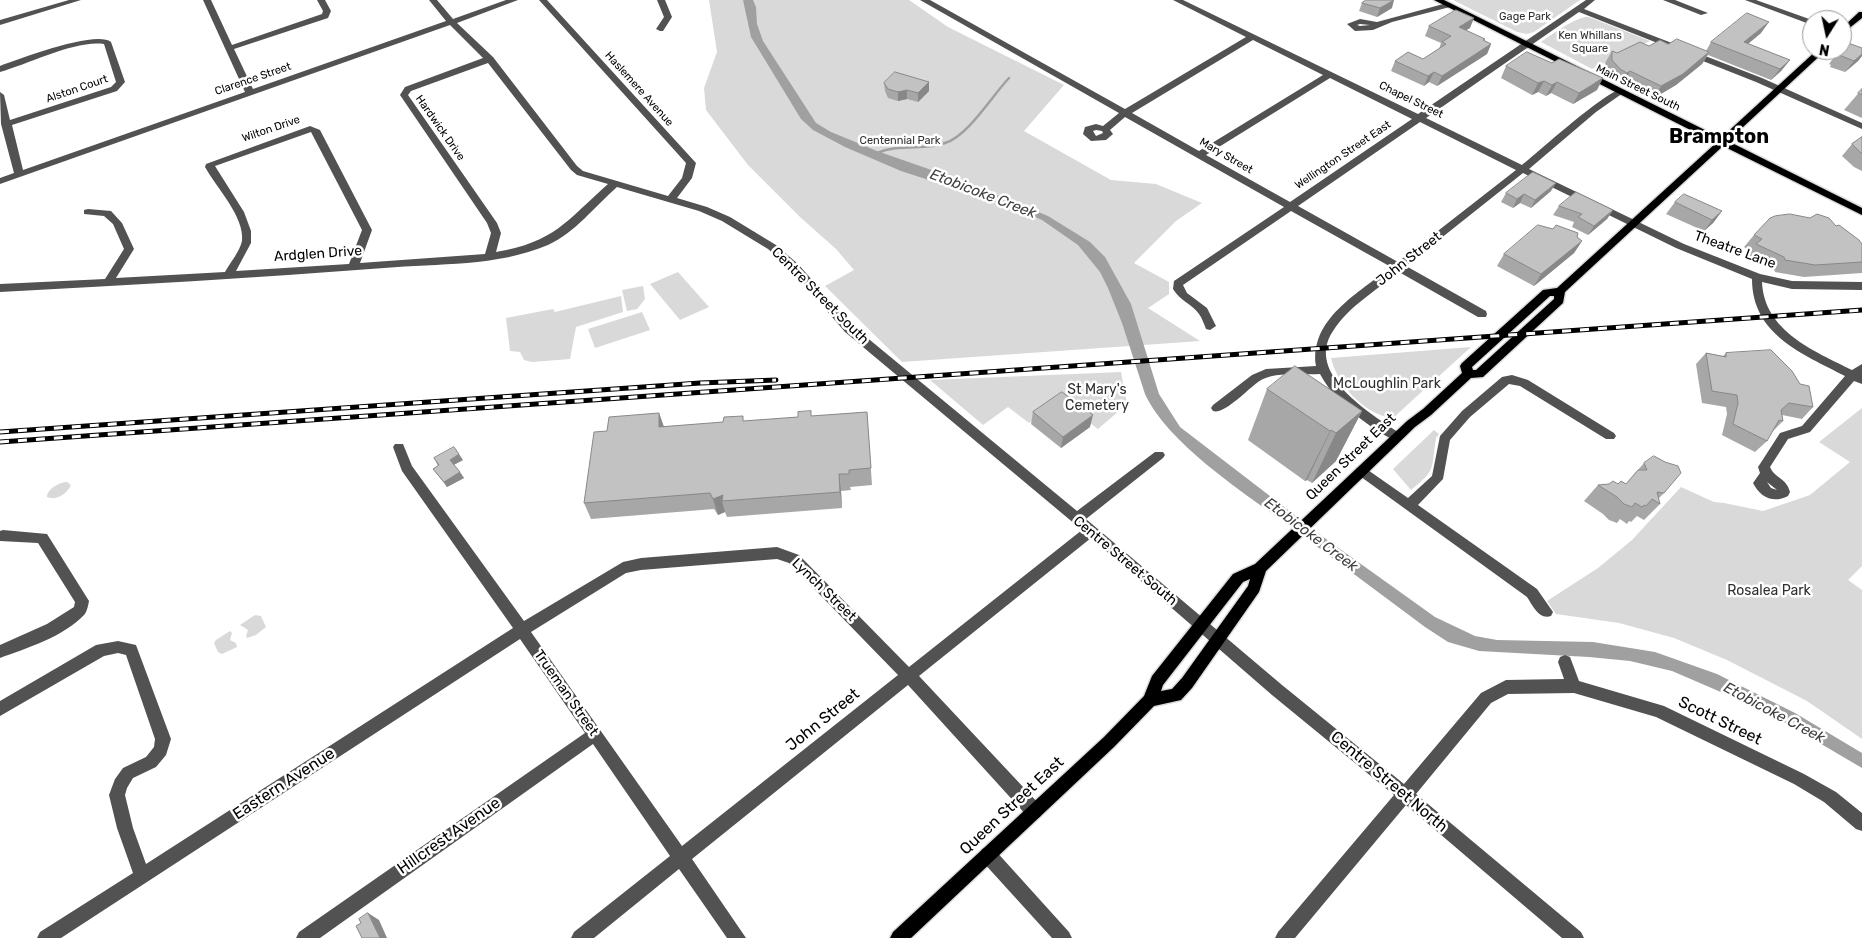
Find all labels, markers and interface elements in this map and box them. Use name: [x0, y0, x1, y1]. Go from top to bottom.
park label: Gage Park: [1499, 10, 1551, 24]
north arrow: [1802, 10, 1852, 60]
park label: Ken Whillans Square: [1558, 29, 1622, 55]
text: N: [1818, 40, 1831, 59]
street label: Haslemere Avenue: [602, 49, 676, 129]
street label: Clarence Street: [213, 60, 293, 98]
street label: Main Street South: [1594, 62, 1682, 114]
street label: Alston Court: [44, 72, 110, 106]
street label: Chapel Street: [1377, 79, 1445, 121]
street label: Hardwick Drive: [413, 93, 467, 163]
street label: Wilton Drive: [240, 113, 302, 145]
street label: Wellington Street East: [1292, 118, 1394, 192]
district label: Brampton: [1669, 125, 1769, 149]
park label: Centennial Park: [860, 134, 940, 148]
street label: Mary Street: [1197, 135, 1255, 177]
water label: Etobicoke Creek: [927, 165, 1039, 223]
street label: Theatre Lane: [1692, 227, 1778, 273]
street label: John Street: [1373, 228, 1445, 290]
street label: Ardglen Drive: [273, 243, 363, 265]
street label: Centre Street South: [768, 244, 872, 348]
park label: McLoughlin Park: [1333, 376, 1441, 392]
park label: St Mary's Cemetery: [1065, 382, 1129, 414]
street label: Queen Street East: [1303, 410, 1399, 504]
water label: Etobicoke Creek: [1261, 494, 1361, 576]
street label: Centre Street South: [1070, 513, 1180, 609]
street label: Lynch Street: [788, 555, 860, 625]
park label: Rosalea Park: [1727, 583, 1811, 599]
street label: Trueman Street: [530, 647, 602, 739]
water label: Etobicoke Creek: [1720, 679, 1828, 747]
street label: John Street: [782, 685, 864, 755]
street label: Scott Street: [1675, 693, 1765, 749]
street label: Centre Street North: [1327, 727, 1451, 837]
street label: Eastern Avenue: [229, 744, 339, 824]
street label: Queen Street East: [956, 753, 1068, 859]
street label: Hillcrest Avenue: [394, 793, 504, 879]

